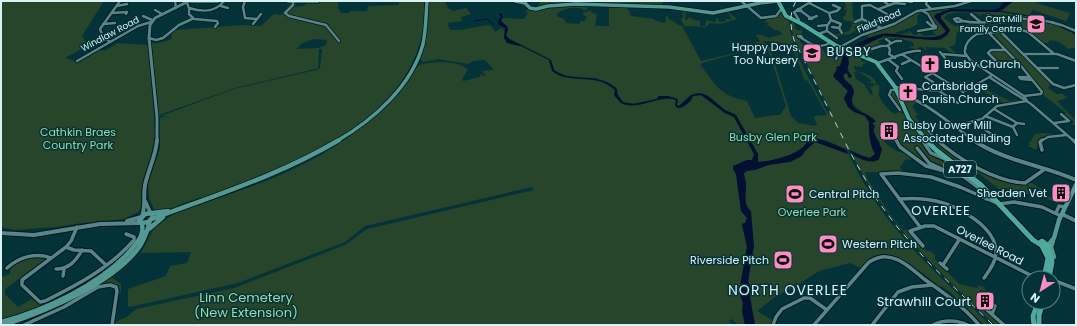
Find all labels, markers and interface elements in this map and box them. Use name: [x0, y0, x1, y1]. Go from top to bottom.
street label: Field Road: [855, 6, 903, 36]
place label: Cart Mill Family Centre: [960, 13, 1022, 35]
school or university icon: Cart Mill Family Centre: [1025, 13, 1047, 35]
street label: Windlaw Road: [79, 14, 141, 54]
place label: Happy Days Too Nursery: [732, 39, 799, 68]
school or university icon: Happy Days Too Nursery: [801, 42, 823, 64]
district label: BUSBY: [827, 42, 871, 61]
church icon: Busby Church: [919, 53, 941, 75]
place label: Busby Church: [944, 56, 1020, 72]
place label: Cartsbridge Parish Church: [922, 78, 999, 107]
church icon: Cartsbridge Parish Church: [897, 81, 919, 103]
place label: Busby Lower Mill Associated Building: [903, 117, 1011, 146]
building icon: Busby Lower Mill Associated Building: [878, 120, 900, 142]
park label: Cathkin Braes Country Park: [40, 124, 116, 153]
park label: Busby Glen Park: [729, 129, 817, 145]
road number: A727: [944, 161, 976, 177]
building icon: Shedden Vet: [1050, 182, 1072, 204]
sports icon: Central Pitch: [784, 183, 806, 205]
place label: Shedden Vet: [977, 185, 1047, 201]
place label: Central Pitch: [809, 186, 879, 202]
district label: OVERLEE: [911, 201, 971, 220]
park label: Overlee Park: [778, 204, 847, 220]
street label: Overlee Road: [954, 221, 1026, 269]
sports icon: Western Pitch: [817, 233, 839, 255]
place label: Western Pitch: [842, 236, 917, 252]
sports icon: Riverside Pitch: [772, 249, 794, 271]
place label: Riverside Pitch: [690, 252, 769, 268]
north arrow: [1021, 270, 1061, 310]
district label: NORTH OVERLEE: [728, 280, 848, 300]
park label: Linn Cemetery (New Extension): [194, 288, 298, 322]
text: N: [1027, 289, 1043, 307]
building icon: Strawhill Court: [974, 290, 996, 312]
place label: Strawhill Court: [877, 292, 971, 311]

